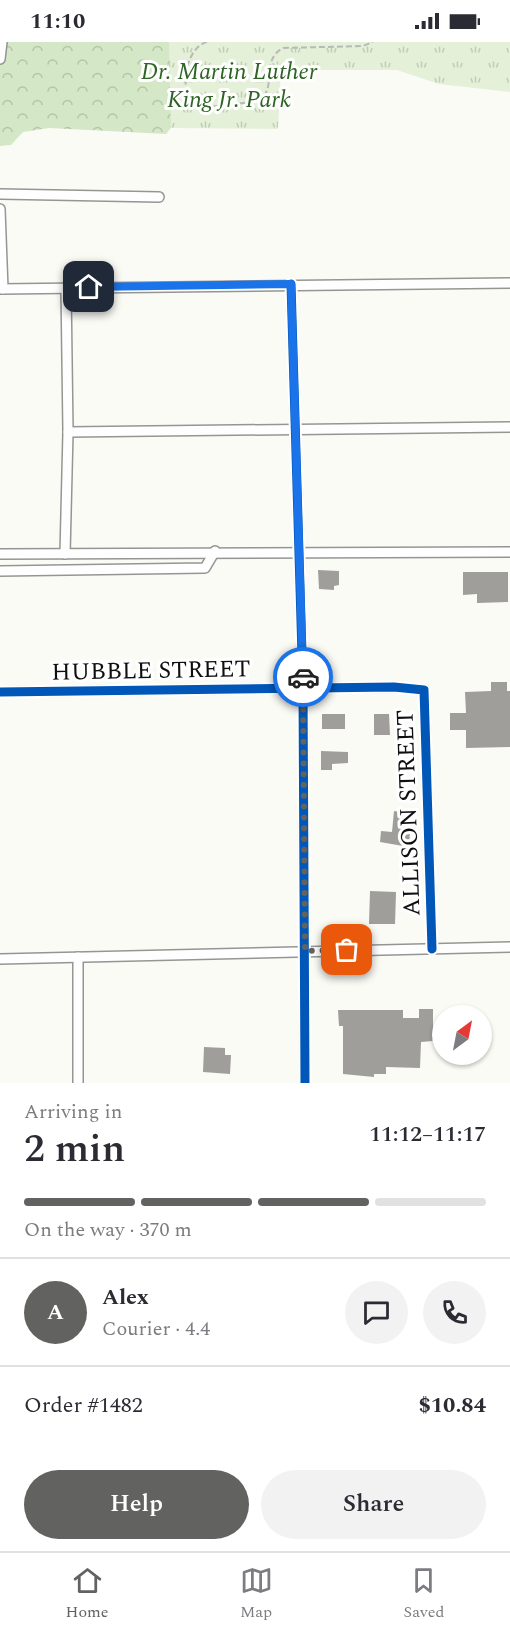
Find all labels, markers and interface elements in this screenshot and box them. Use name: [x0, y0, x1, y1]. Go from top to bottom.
text: 11:10: [30, 5, 85, 38]
park label: Dr. Martin Luther King Jr. Park: [141, 54, 318, 118]
pin: [63, 261, 114, 312]
icon: home: [72, 270, 105, 303]
courier: [273, 647, 333, 707]
street label: HUBBLE STREET: [51, 651, 251, 691]
icon: car: [287, 661, 320, 694]
street label: ALLISON STREET: [387, 709, 431, 917]
pin: [321, 924, 372, 975]
icon: bag: [330, 933, 363, 966]
north arrow: [432, 1005, 492, 1065]
map controls: [432, 1005, 492, 1065]
text: Arriving in: [24, 1097, 122, 1127]
text: 11:12–11:17: [369, 1118, 486, 1151]
text: 2 min: [24, 1120, 125, 1179]
text: On the way · 370 m: [24, 1215, 192, 1245]
text: Alex: [102, 1281, 149, 1314]
button: chat: [345, 1281, 408, 1344]
button: phone: [423, 1281, 486, 1344]
text: A: [47, 1296, 64, 1329]
text: Courier · 4.4: [102, 1314, 210, 1344]
text: Order #1482: [24, 1389, 143, 1422]
text: $10.84: [418, 1389, 486, 1422]
button: Help: [24, 1470, 249, 1539]
button: Share: [261, 1470, 486, 1539]
tab: Home: [65, 1564, 109, 1624]
tab: Map: [240, 1564, 273, 1624]
tab: Saved: [403, 1564, 445, 1624]

